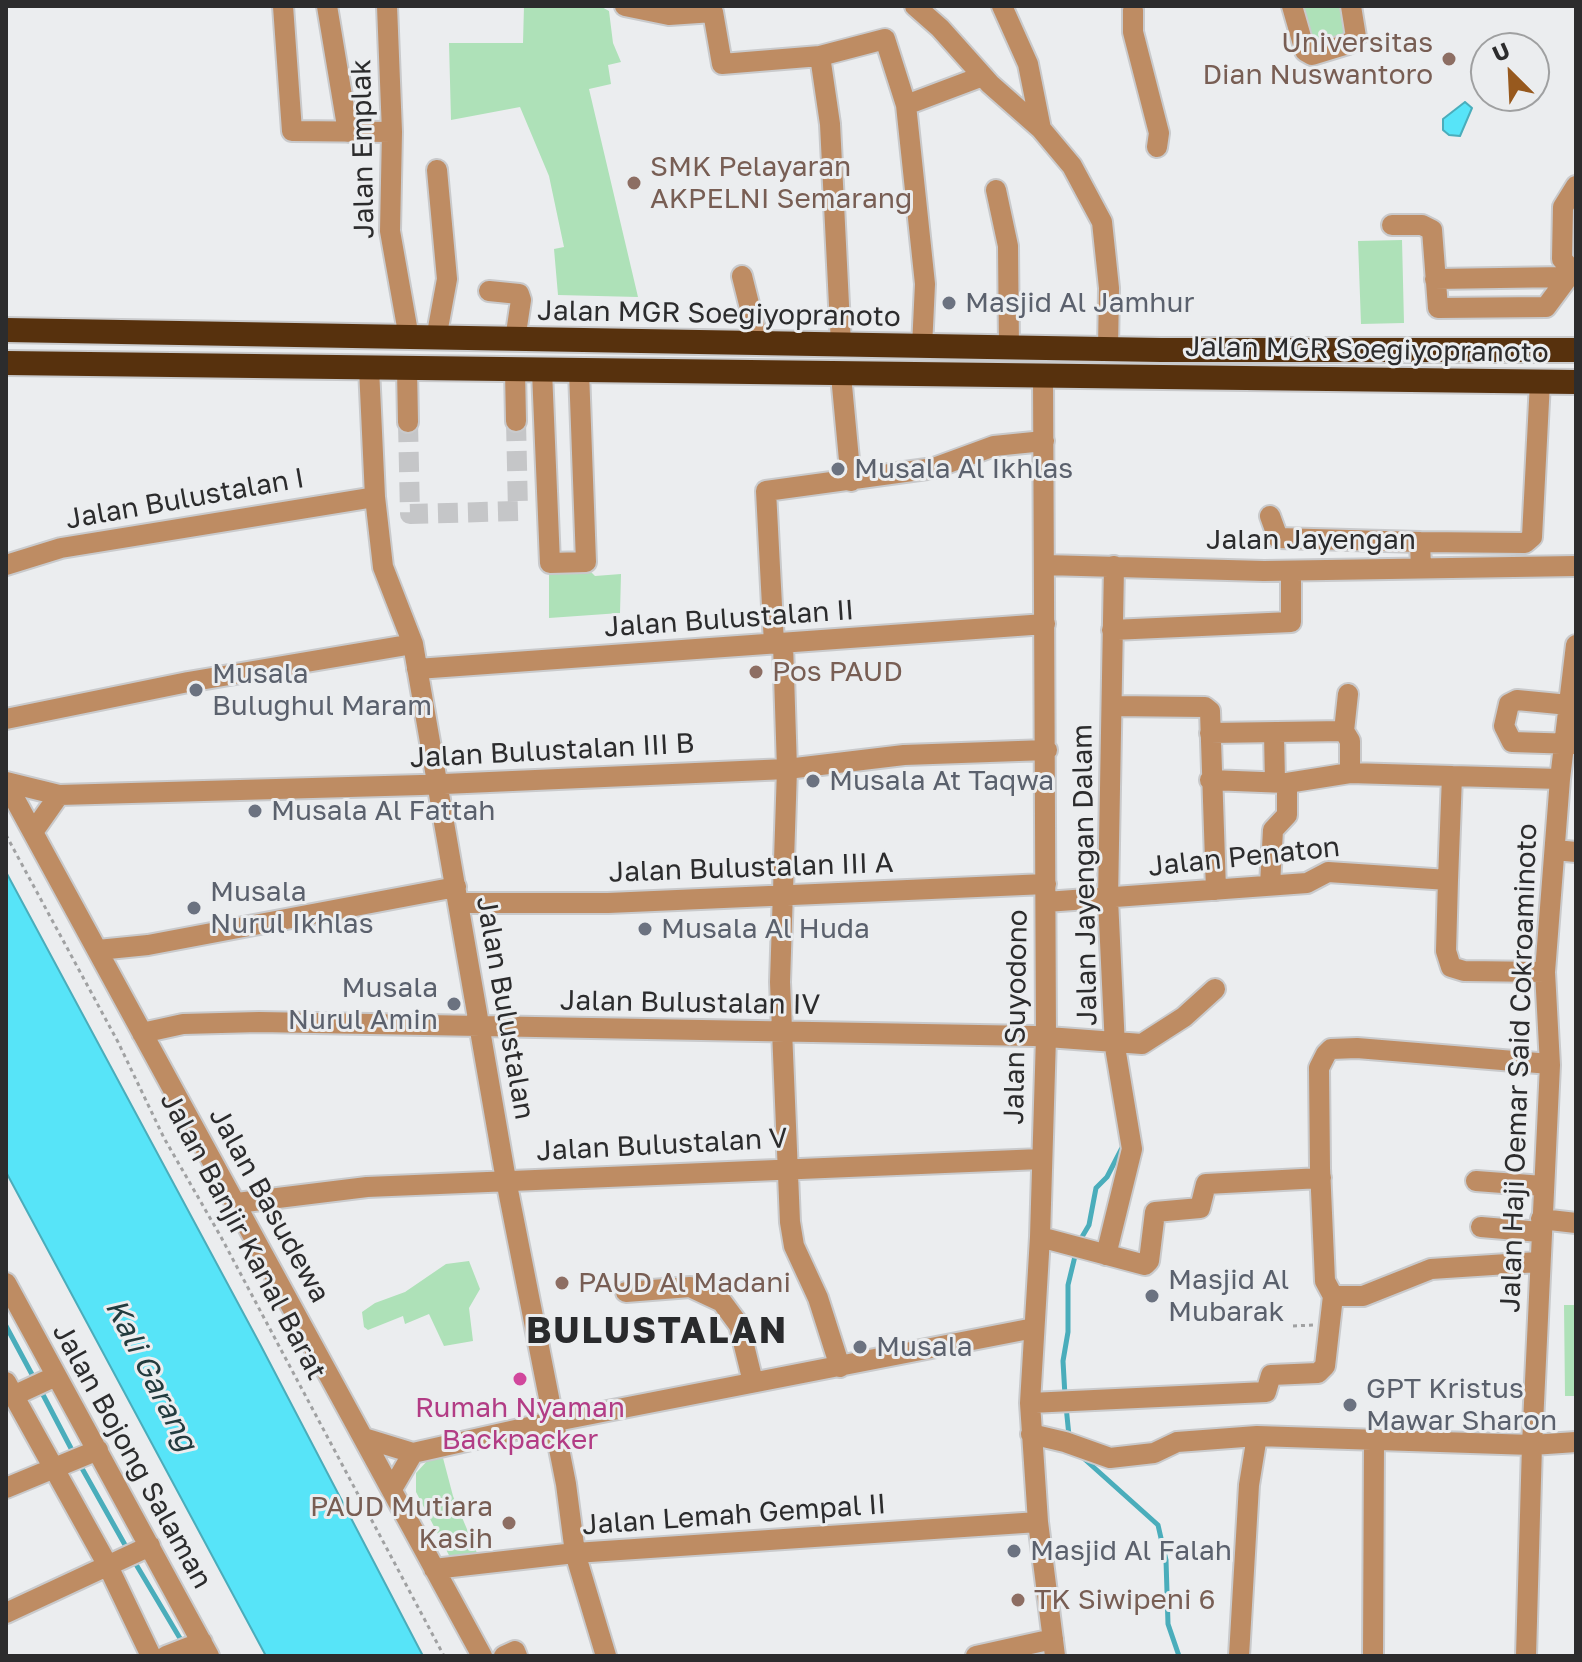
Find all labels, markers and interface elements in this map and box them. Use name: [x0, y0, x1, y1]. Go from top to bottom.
place label: Universitas Dian Nuswantoro: [1202, 26, 1433, 92]
north arrow: [1470, 32, 1550, 112]
text: U: [1488, 36, 1514, 67]
marker: Universitas Dian Nuswantoro: [1440, 50, 1458, 68]
street label: Jalan Emplak: [345, 59, 381, 239]
place label: SMK Pelayaran AKPELNI Semarang: [650, 150, 912, 216]
marker: SMK Pelayaran AKPELNI Semarang: [625, 174, 643, 192]
place label: Masjid Al Jamhur: [965, 286, 1194, 320]
street label: Jalan MGR Soegiyopranoto: [537, 294, 901, 334]
marker: Masjid Al Jamhur: [940, 294, 958, 312]
street label: Jalan MGR Soegiyopranoto: [1185, 330, 1549, 370]
place label: Musala Al Ikhlas: [854, 452, 1073, 486]
marker: Musala Al Ikhlas: [829, 460, 847, 478]
street label: Jalan Bulustalan I: [63, 461, 307, 537]
street label: Jalan Jayengan: [1206, 523, 1416, 557]
street label: Jalan Bulustalan II: [603, 594, 855, 644]
place label: Pos PAUD: [772, 655, 903, 689]
place label: Musala Bulughul Maram: [212, 657, 432, 723]
marker: Pos PAUD: [747, 663, 765, 681]
marker: Musala Bulughul Maram: [187, 681, 205, 699]
street label: Jalan Jayengan Dalam: [1066, 724, 1104, 1026]
street label: Jalan Bulustalan III B: [409, 727, 695, 775]
place label: Musala At Taqwa: [829, 764, 1054, 798]
marker: Musala At Taqwa: [804, 772, 822, 790]
place label: Musala Al Fattah: [271, 794, 495, 828]
marker: Musala Al Fattah: [246, 802, 264, 820]
street label: Jalan Haji Oemar Said Cokroaminoto: [1494, 823, 1544, 1313]
street label: Jalan Penaton: [1146, 830, 1342, 884]
street label: Jalan Bulustalan III A: [608, 846, 894, 890]
place label: Musala Nurul Ikhlas: [210, 875, 373, 941]
street label: Jalan Bulustalan: [469, 894, 541, 1122]
marker: Musala Nurul Ikhlas: [185, 899, 203, 917]
street label: Jalan Suyodono: [997, 909, 1035, 1125]
place label: Musala Al Huda: [661, 912, 870, 946]
marker: Musala Al Huda: [636, 920, 654, 938]
place label: Musala Nurul Amin: [288, 971, 438, 1037]
street label: Jalan Bulustalan IV: [560, 984, 820, 1022]
marker: Musala Nurul Amin: [445, 995, 463, 1013]
street label: Jalan Banjir Kanal Barat: [153, 1086, 333, 1386]
street label: Jalan Basudewa: [202, 1102, 336, 1308]
street label: Jalan Bulustalan V: [536, 1122, 788, 1168]
place label: Masjid Al Mubarak: [1168, 1263, 1289, 1329]
place label: PAUD Al Madani: [578, 1266, 791, 1300]
marker: PAUD Al Madani: [553, 1274, 571, 1292]
marker: Masjid Al Mubarak: [1143, 1287, 1161, 1305]
water label: Kali Garang: [97, 1293, 205, 1457]
district label: BULUSTALAN: [526, 1310, 788, 1354]
street label: Jalan Bojong Salaman: [45, 1318, 219, 1594]
place label: Musala: [876, 1330, 972, 1364]
marker: Musala: [851, 1338, 869, 1356]
marker: Rumah Nyaman Backpacker: [511, 1370, 529, 1388]
place label: GPT Kristus Mawar Sharon: [1366, 1372, 1557, 1438]
place label: Rumah Nyaman Backpacker: [415, 1391, 625, 1457]
marker: GPT Kristus Mawar Sharon: [1341, 1396, 1359, 1414]
street label: Jalan Lemah Gempal II: [581, 1488, 887, 1542]
place label: PAUD Mutiara Kasih: [310, 1490, 493, 1556]
marker: PAUD Mutiara Kasih: [500, 1514, 518, 1532]
place label: Masjid Al Falah: [1030, 1534, 1232, 1568]
marker: Masjid Al Falah: [1005, 1542, 1023, 1560]
place label: TK Siwipeni 6: [1034, 1583, 1215, 1617]
marker: TK Siwipeni 6: [1009, 1591, 1027, 1609]

